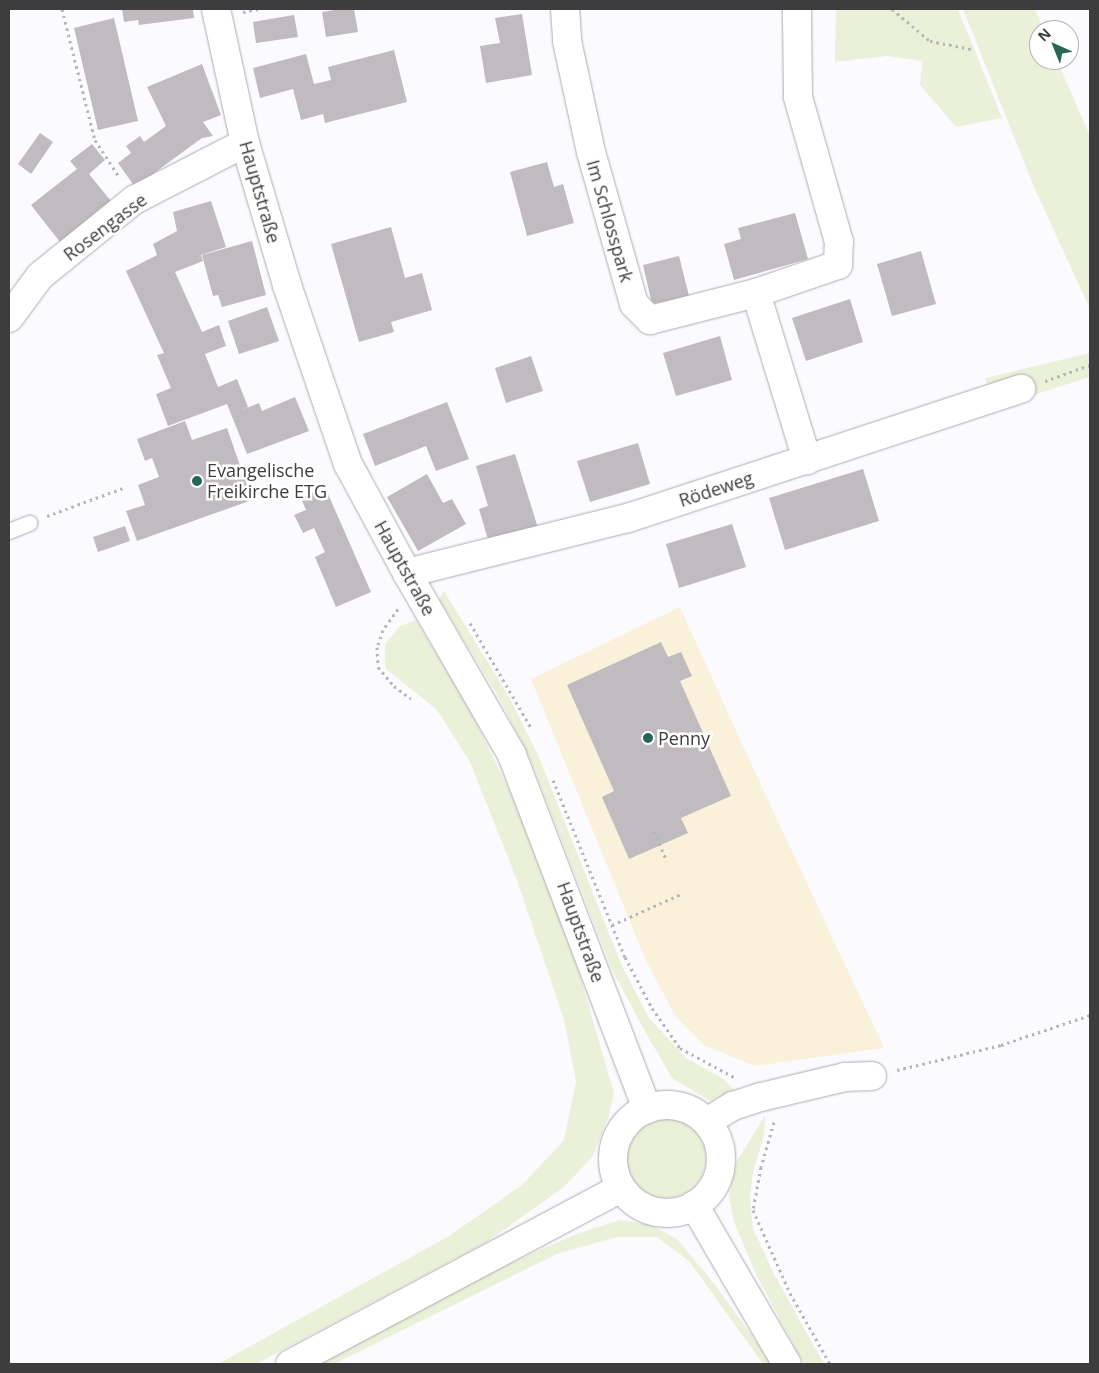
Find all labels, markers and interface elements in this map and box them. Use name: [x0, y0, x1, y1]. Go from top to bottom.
north arrow: [1029, 20, 1079, 70]
text: N: [1033, 24, 1055, 45]
street label: Hauptstraße: [235, 138, 285, 246]
street label: Im Schlosspark: [582, 157, 638, 285]
street label: Rosengasse: [59, 189, 151, 265]
place label: Evangelische Freikirche ETG: [207, 460, 327, 502]
street label: Rödeweg: [676, 467, 756, 511]
marker: Evangelische Freikirche ETG: [191, 475, 203, 487]
street label: Hauptstraße: [370, 517, 440, 619]
place label: Penny: [658, 727, 710, 749]
marker: Penny: [642, 732, 654, 744]
street label: Hauptstraße: [553, 879, 609, 985]

